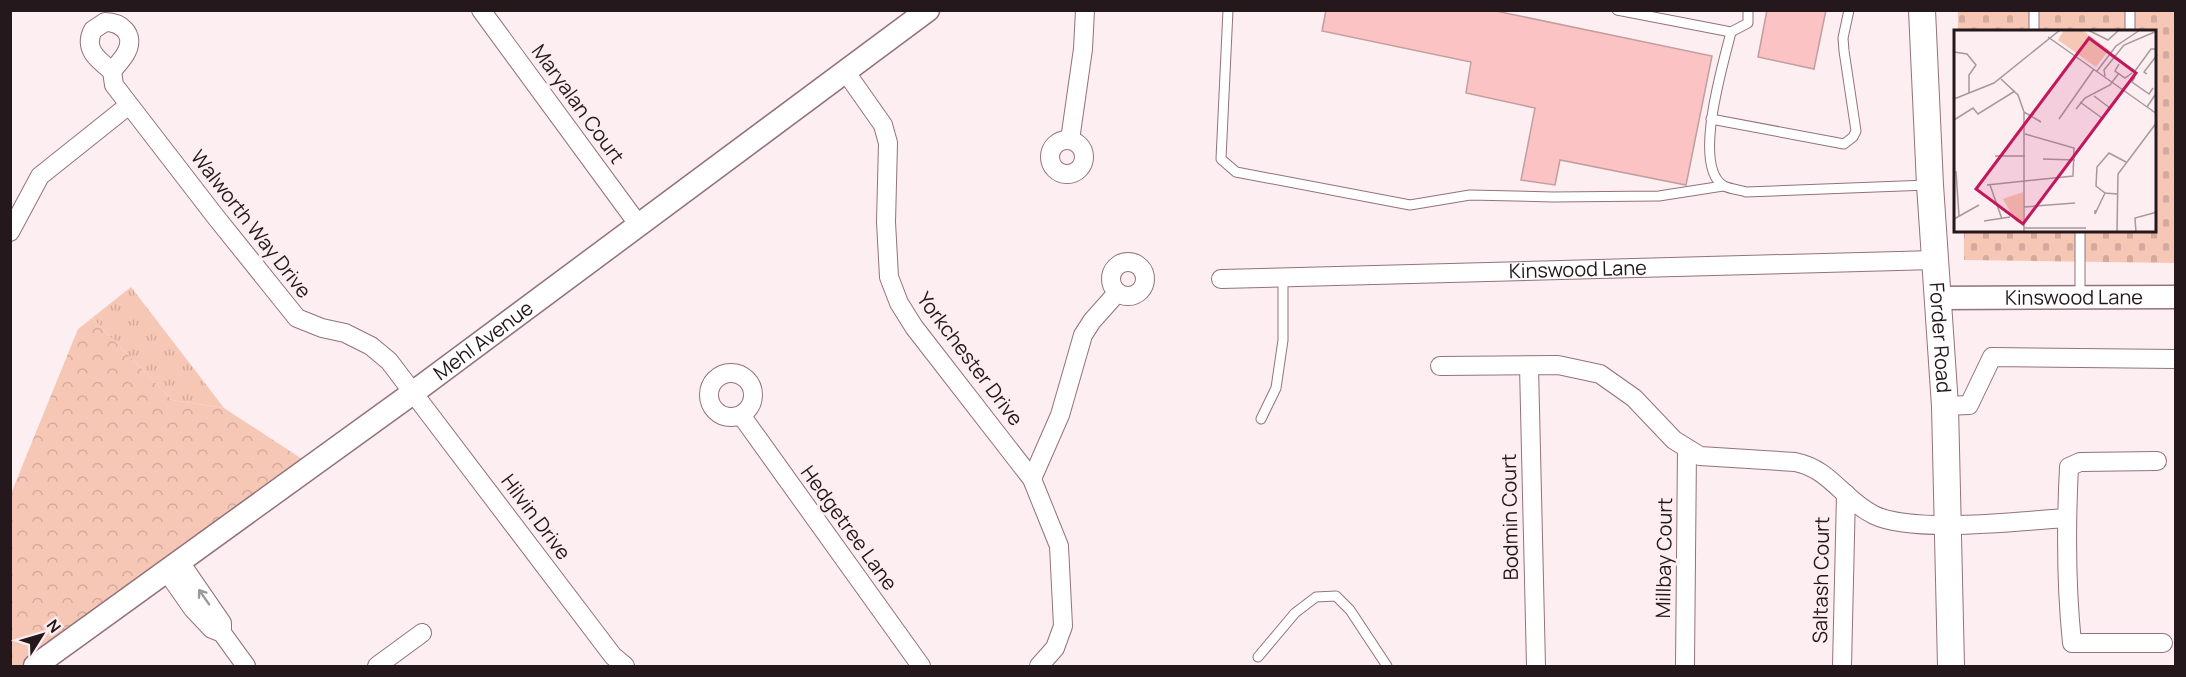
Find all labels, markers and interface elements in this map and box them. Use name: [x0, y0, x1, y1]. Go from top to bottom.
inset map: [1954, 30, 2156, 232]
street label: Maryalan Court: [526, 39, 631, 169]
street label: Walworth Way Drive: [185, 144, 318, 303]
street label: Kinswood Lane: [1509, 254, 1647, 284]
street label: Forder Road: [1924, 281, 1958, 394]
street label: Kinswood Lane: [2005, 283, 2143, 311]
street label: Yorkchester Drive: [911, 286, 1030, 431]
street label: Mehl Avenue: [428, 294, 538, 386]
street label: Bodmin Court: [1495, 453, 1524, 581]
street label: Hedgetree Lane: [795, 460, 904, 596]
street label: Hilvin Drive: [495, 468, 577, 565]
street label: Millbay Court: [1649, 497, 1678, 619]
street label: Saltash Court: [1806, 516, 1835, 644]
one-way arrow: [198, 589, 210, 605]
north arrow: [12, 605, 72, 665]
text: N: [42, 615, 66, 637]

